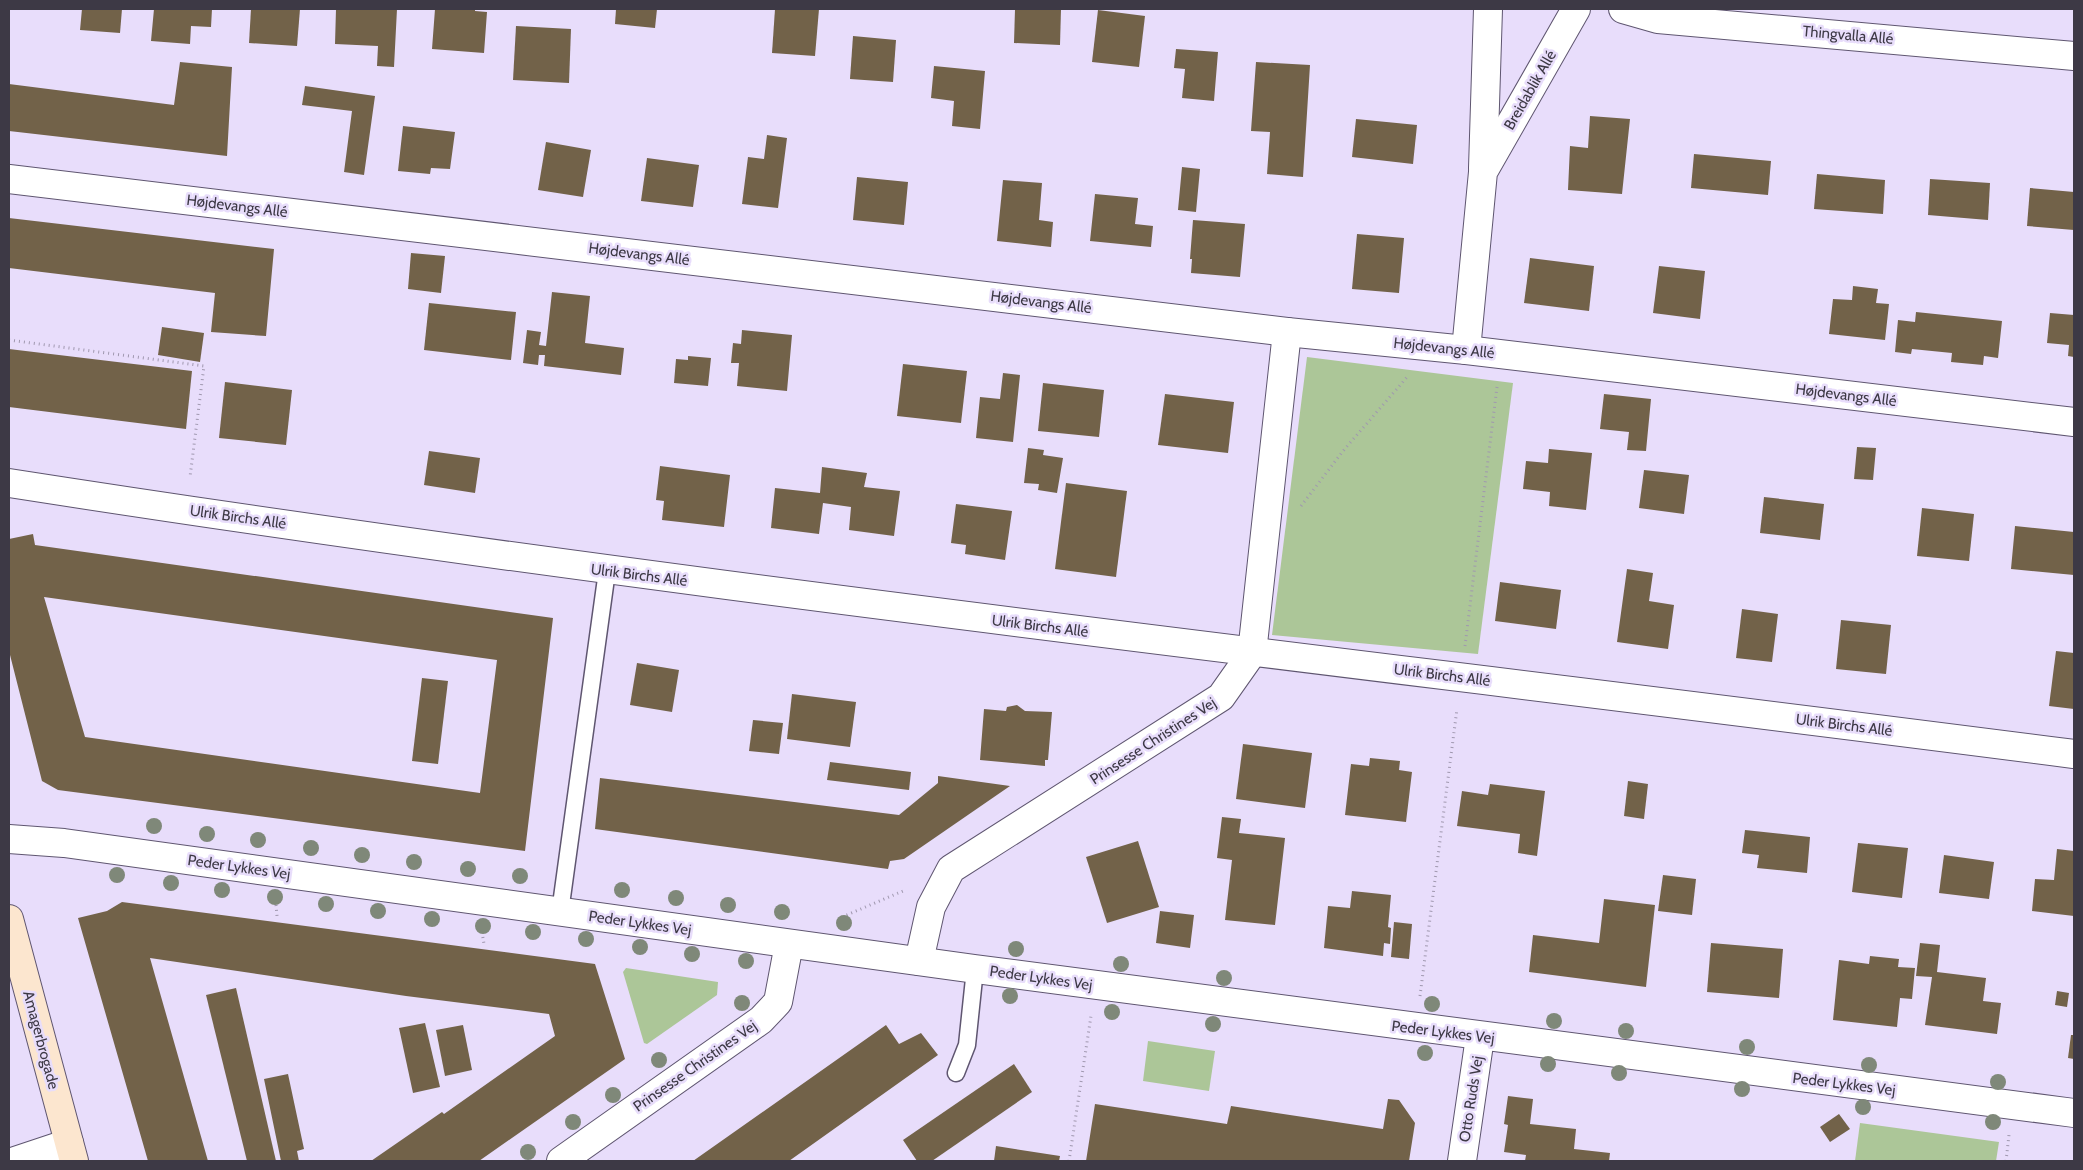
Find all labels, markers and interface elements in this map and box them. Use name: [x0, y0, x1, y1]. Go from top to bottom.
street label: Thingvalla Allé: [1802, 22, 1894, 48]
street label: Breidablik Allé: [1500, 47, 1560, 133]
street label: Højdevangs Allé: [186, 191, 289, 221]
street label: Højdevangs Allé: [588, 239, 691, 269]
street label: Højdevangs Allé: [990, 287, 1093, 317]
street label: Højdevangs Allé: [1393, 334, 1496, 362]
street label: Højdevangs Allé: [1795, 380, 1898, 410]
street label: Ulrik Birchs Allé: [189, 501, 288, 533]
street label: Ulrik Birchs Allé: [590, 560, 689, 590]
street label: Ulrik Birchs Allé: [991, 611, 1090, 641]
street label: Ulrik Birchs Allé: [1393, 660, 1492, 690]
street label: Prinsesse Christines Vej: [1087, 694, 1219, 788]
street label: Ulrik Birchs Allé: [1795, 710, 1894, 740]
street label: Peder Lykkes Vej: [186, 851, 292, 883]
street label: Peder Lykkes Vej: [587, 907, 693, 939]
street label: Peder Lykkes Vej: [988, 962, 1094, 994]
street label: Amagerbrogade: [19, 989, 63, 1092]
street label: Prinsesse Christines Vej: [630, 1017, 760, 1115]
street label: Peder Lykkes Vej: [1390, 1017, 1496, 1047]
street label: Otto Ruds Vej: [1455, 1055, 1487, 1143]
street label: Peder Lykkes Vej: [1791, 1069, 1897, 1099]

